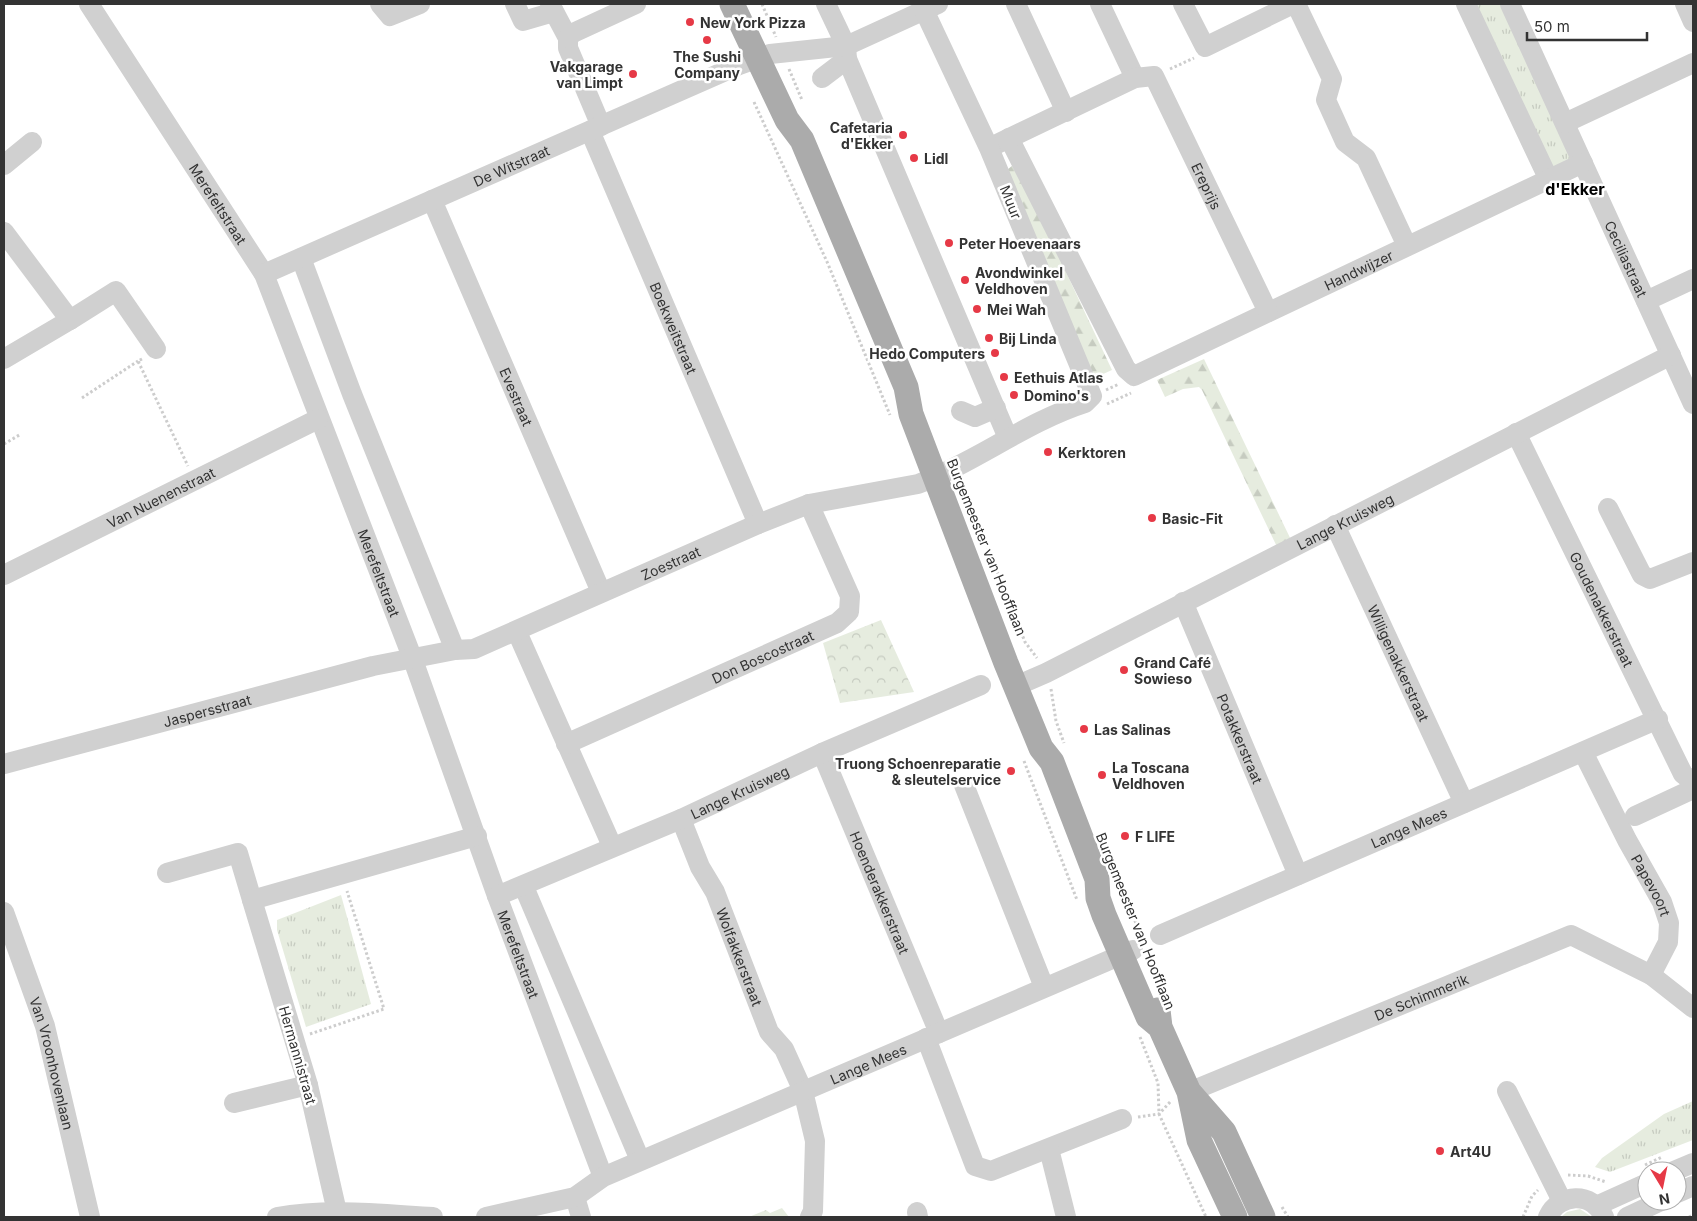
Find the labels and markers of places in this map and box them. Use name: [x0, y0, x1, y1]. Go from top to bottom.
place label: New York Pizza: [700, 14, 806, 31]
marker: New York Pizza: [684, 16, 696, 28]
marker: The Sushi Company: [701, 34, 713, 46]
place label: The Sushi Company: [673, 48, 741, 81]
place label: Vakgarage van Limpt: [550, 58, 623, 91]
marker: Vakgarage van Limpt: [627, 68, 639, 80]
place label: Cafetaria d'Ekker: [830, 119, 893, 152]
marker: Cafetaria d'Ekker: [897, 129, 909, 141]
place label: Lidl: [924, 150, 948, 167]
marker: Lidl: [908, 152, 920, 164]
place label: Peter Hoevenaars: [959, 235, 1081, 252]
marker: Peter Hoevenaars: [943, 237, 955, 249]
place label: Avondwinkel Veldhoven: [975, 264, 1063, 297]
marker: Avondwinkel Veldhoven: [959, 274, 971, 286]
place label: Mei Wah: [987, 301, 1046, 318]
marker: Mei Wah: [971, 303, 983, 315]
place label: Bij Linda: [999, 330, 1057, 347]
marker: Bij Linda: [983, 332, 995, 344]
place label: Hedo Computers: [869, 345, 985, 362]
marker: Hedo Computers: [989, 347, 1001, 359]
place label: Eethuis Atlas: [1014, 369, 1104, 386]
marker: Eethuis Atlas: [998, 371, 1010, 383]
place label: Domino's: [1024, 387, 1089, 404]
marker: Domino's: [1008, 389, 1020, 401]
place label: Kerktoren: [1058, 444, 1126, 461]
marker: Kerktoren: [1042, 446, 1054, 458]
place label: Basic-Fit: [1162, 510, 1223, 527]
marker: Basic-Fit: [1146, 512, 1158, 524]
place label: Grand Café Sowieso: [1134, 654, 1211, 687]
marker: Grand Café Sowieso: [1118, 664, 1130, 676]
place label: Las Salinas: [1094, 721, 1171, 738]
marker: Las Salinas: [1078, 723, 1090, 735]
place label: Truong Schoenreparatie & sleutelservice: [835, 755, 1001, 788]
place label: La Toscana Veldhoven: [1112, 759, 1189, 792]
marker: Truong Schoenreparatie & sleutelservice: [1005, 765, 1017, 777]
marker: La Toscana Veldhoven: [1096, 769, 1108, 781]
place label: F LIFE: [1135, 828, 1175, 845]
marker: F LIFE: [1119, 830, 1131, 842]
place label: Art4U: [1450, 1143, 1491, 1160]
marker: Art4U: [1434, 1145, 1446, 1157]

